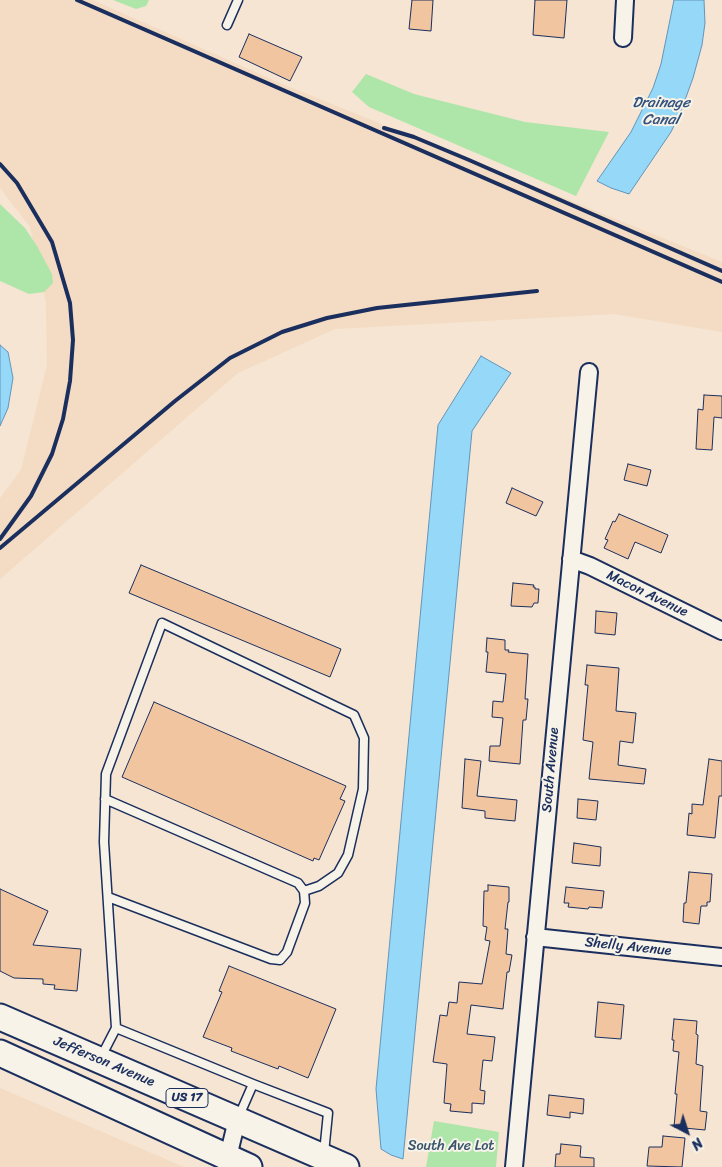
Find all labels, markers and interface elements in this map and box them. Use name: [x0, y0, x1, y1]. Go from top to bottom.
water label: Drainage Canal: [632, 94, 690, 129]
street label: Macon Avenue: [604, 567, 690, 621]
street label: South Avenue: [539, 727, 563, 813]
street label: Shelly Avenue: [584, 934, 672, 960]
street label: Jefferson Avenue: [51, 1033, 157, 1091]
road number: US 17: [166, 1088, 208, 1108]
north arrow: [662, 1107, 712, 1157]
text: N: [685, 1131, 709, 1157]
park label: South Ave Lot: [408, 1138, 494, 1154]

